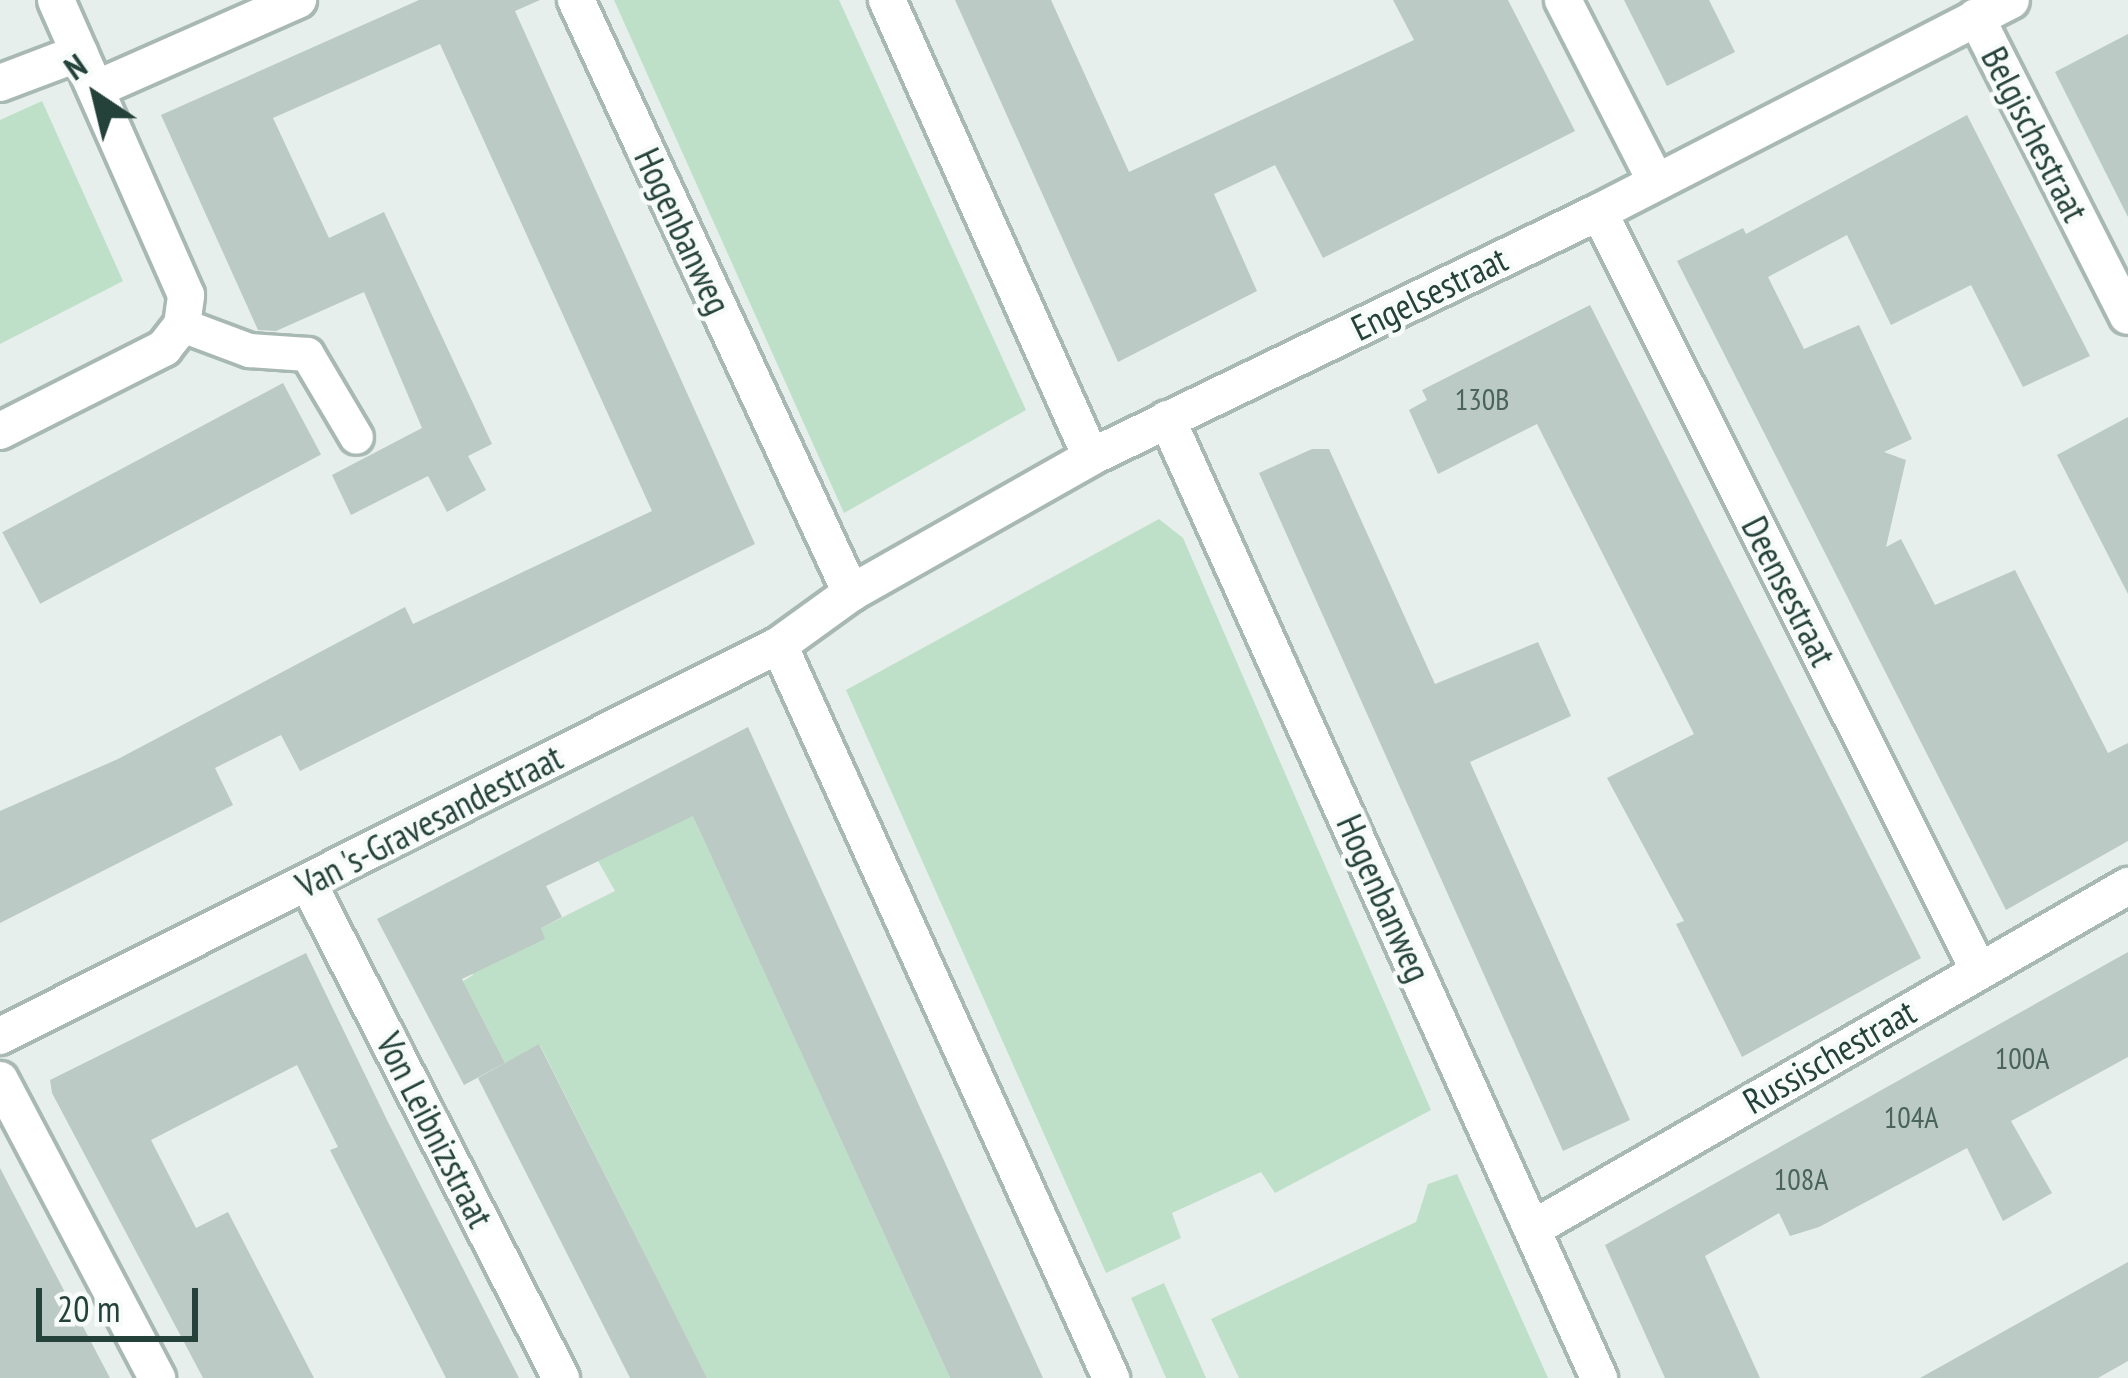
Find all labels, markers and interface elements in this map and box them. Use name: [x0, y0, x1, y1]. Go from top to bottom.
north arrow: [36, 36, 156, 156]
street label: Belgischestraat: [1973, 40, 2097, 228]
text: N: [55, 43, 95, 89]
street label: Hogenbanweg: [626, 141, 740, 321]
street label: Engelsestraat: [1344, 237, 1514, 349]
house number: 130B: [1455, 381, 1509, 417]
street label: Deensestraat: [1733, 509, 1845, 673]
street label: Van 's-Gravesandestraat: [288, 735, 570, 907]
street label: Hogenbanweg: [1328, 808, 1440, 988]
street label: Russischestraat: [1735, 989, 1923, 1123]
street label: Von Leibnizstraat: [367, 1025, 503, 1235]
house number: 100A: [1995, 1040, 2049, 1076]
house number: 104A: [1884, 1099, 1938, 1135]
house number: 108A: [1774, 1161, 1828, 1197]
scale bar: [42, 1264, 204, 1338]
text: 20 m: [57, 1285, 120, 1332]

